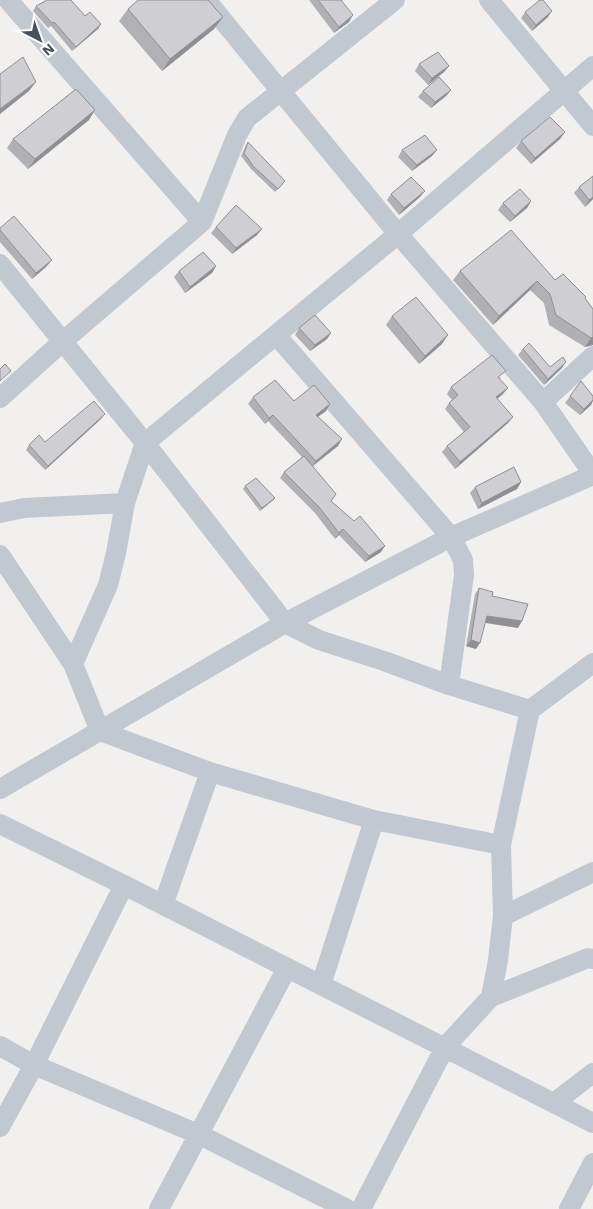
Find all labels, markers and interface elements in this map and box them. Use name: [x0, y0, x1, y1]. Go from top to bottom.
north arrow: [15, 15, 65, 65]
text: N: [39, 40, 58, 59]

